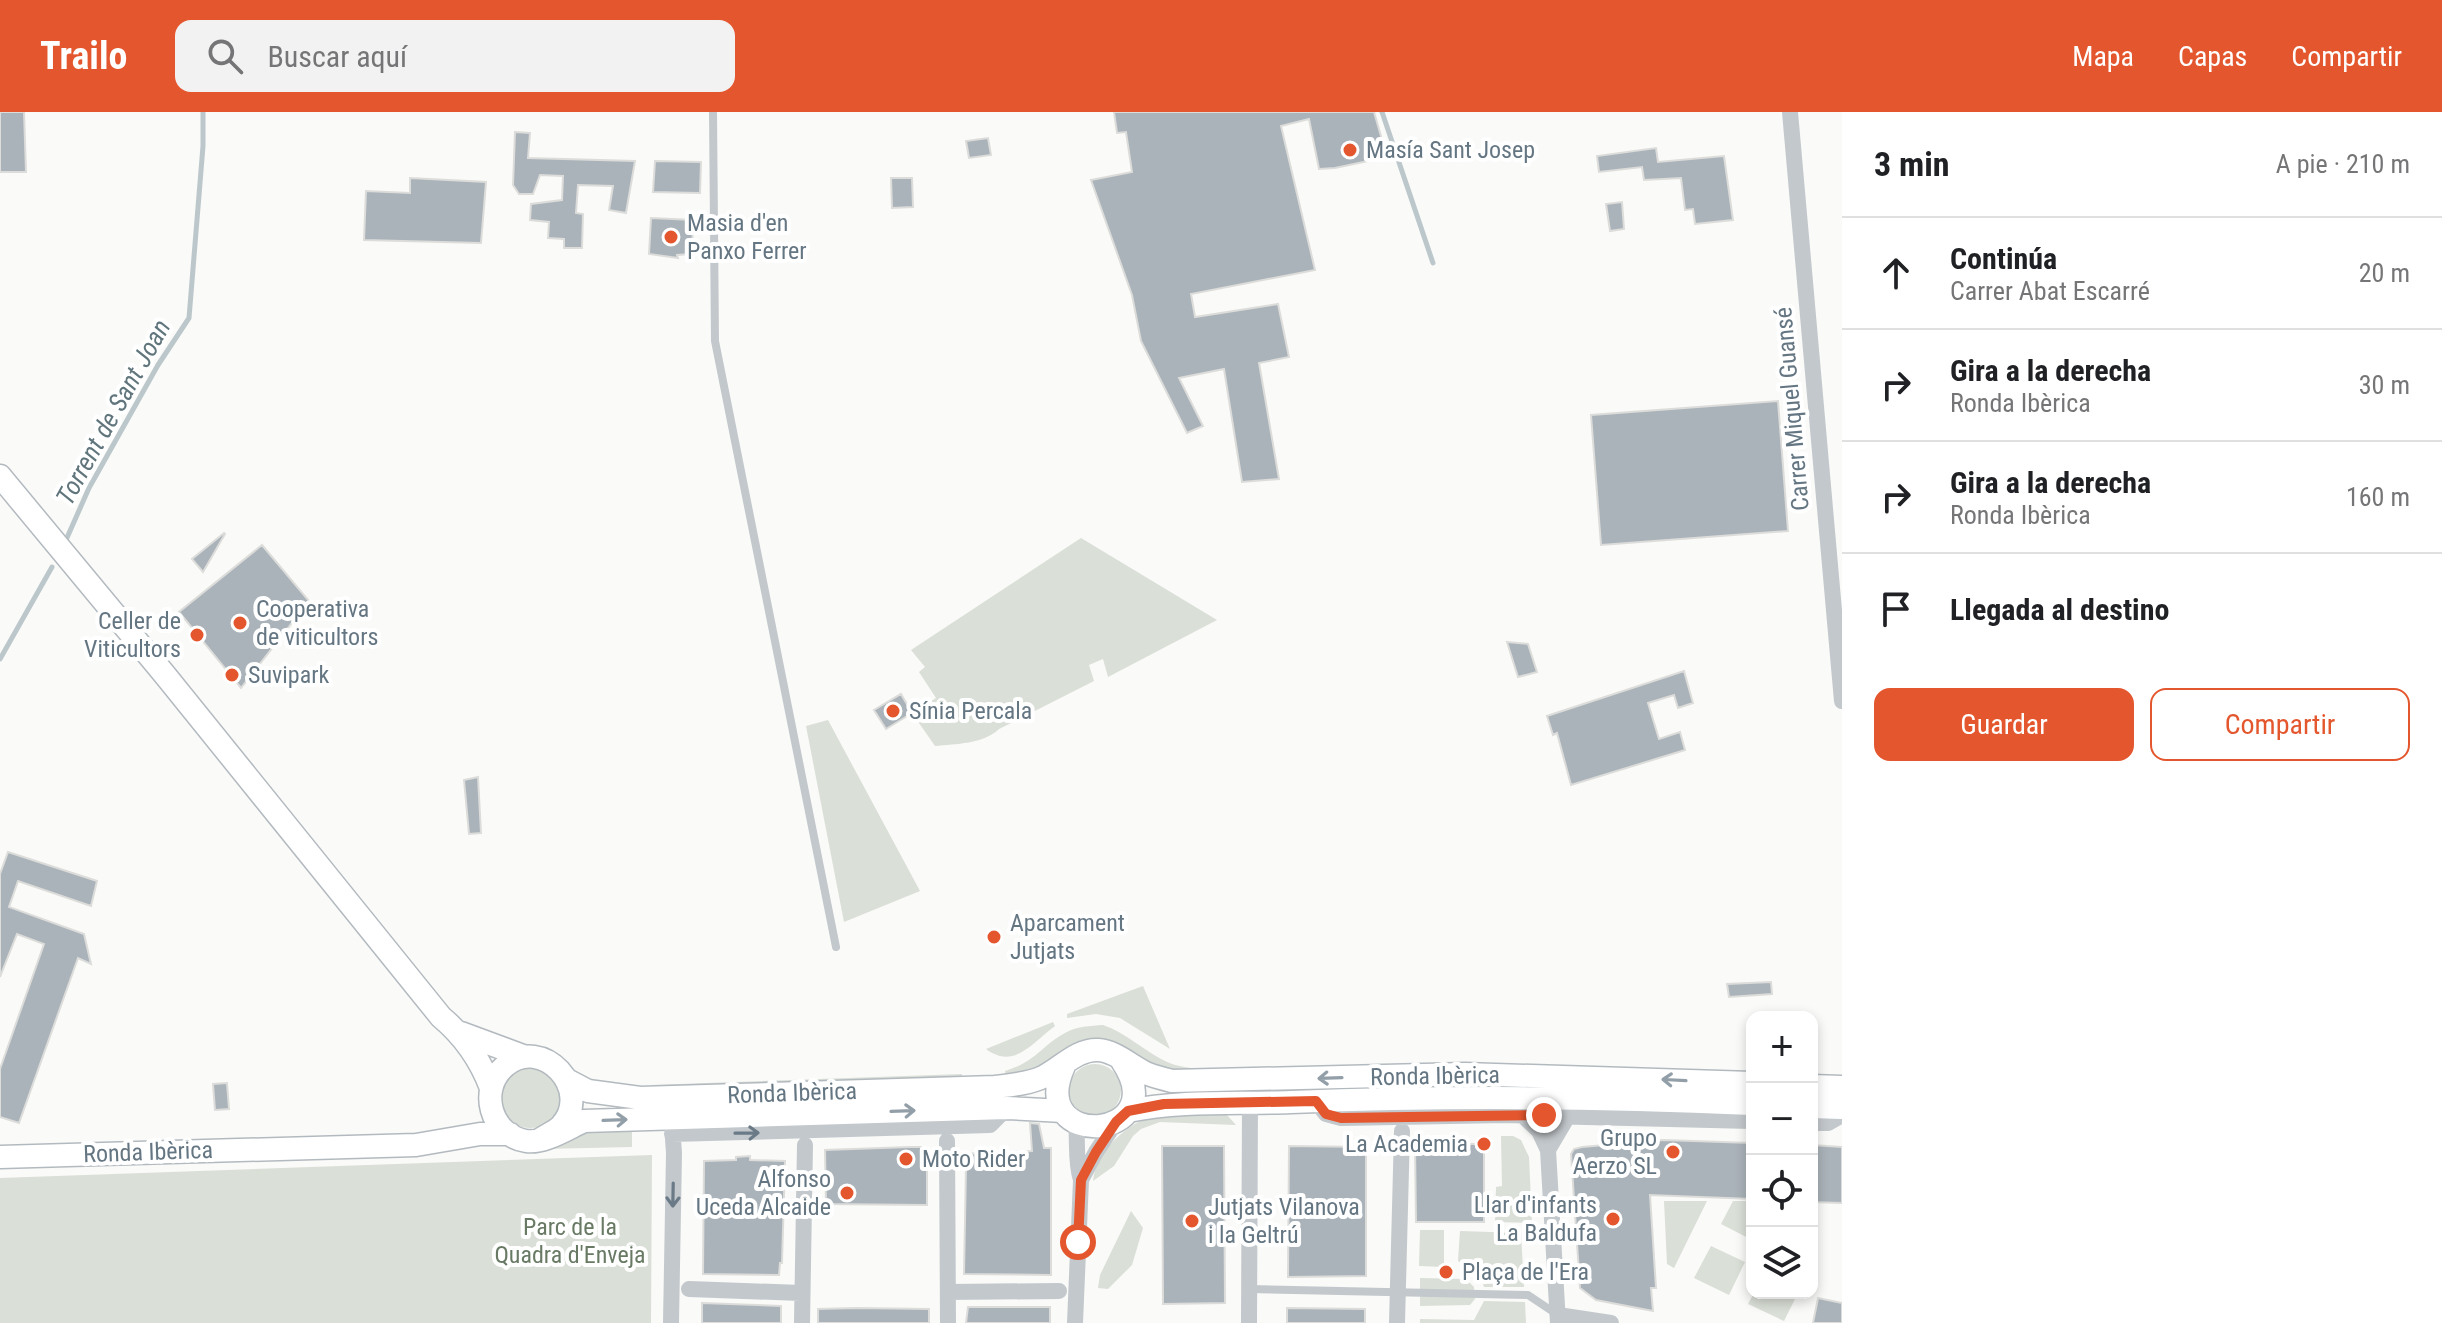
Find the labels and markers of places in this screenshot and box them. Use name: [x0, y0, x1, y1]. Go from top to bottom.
place label: Masía Sant Josep: [1366, 136, 1535, 164]
marker: Masía Sant Josep: [1341, 141, 1359, 159]
place label: Masia d'en Panxo Ferrer: [687, 209, 807, 265]
marker: Masia d'en Panxo Ferrer: [662, 228, 680, 246]
place label: Cooperativa de viticultors: [256, 595, 378, 651]
place label: Celler de Viticultors: [84, 607, 181, 663]
marker: Cooperativa de viticultors: [231, 614, 249, 632]
marker: Celler de Viticultors: [188, 626, 206, 644]
place label: Suvipark: [248, 661, 329, 689]
marker: Suvipark: [223, 666, 241, 684]
place label: Sínia Percala: [909, 697, 1032, 725]
marker: Sínia Percala: [884, 702, 902, 720]
place label: Aparcament Jutjats: [1010, 909, 1125, 965]
marker: Aparcament Jutjats: [985, 928, 1003, 946]
place label: Grupo Aerzo SL: [1573, 1124, 1657, 1180]
place label: La Academia: [1345, 1130, 1468, 1158]
marker: La Academia: [1475, 1135, 1493, 1153]
marker: Grupo Aerzo SL: [1664, 1143, 1682, 1161]
place label: Moto Rider: [922, 1145, 1025, 1173]
marker: Moto Rider: [897, 1150, 915, 1168]
place label: Alfonso Uceda Alcaide: [696, 1165, 831, 1221]
marker: Alfonso Uceda Alcaide: [838, 1184, 856, 1202]
place label: Llar d'infants La Baldufa: [1474, 1191, 1597, 1247]
place label: Jutjats Vilanova i la Geltrú: [1208, 1193, 1360, 1249]
marker: Llar d'infants La Baldufa: [1604, 1210, 1622, 1228]
marker: Jutjats Vilanova i la Geltrú: [1183, 1212, 1201, 1230]
place label: Plaça de l'Era: [1462, 1258, 1589, 1286]
marker: Plaça de l'Era: [1437, 1263, 1455, 1281]

